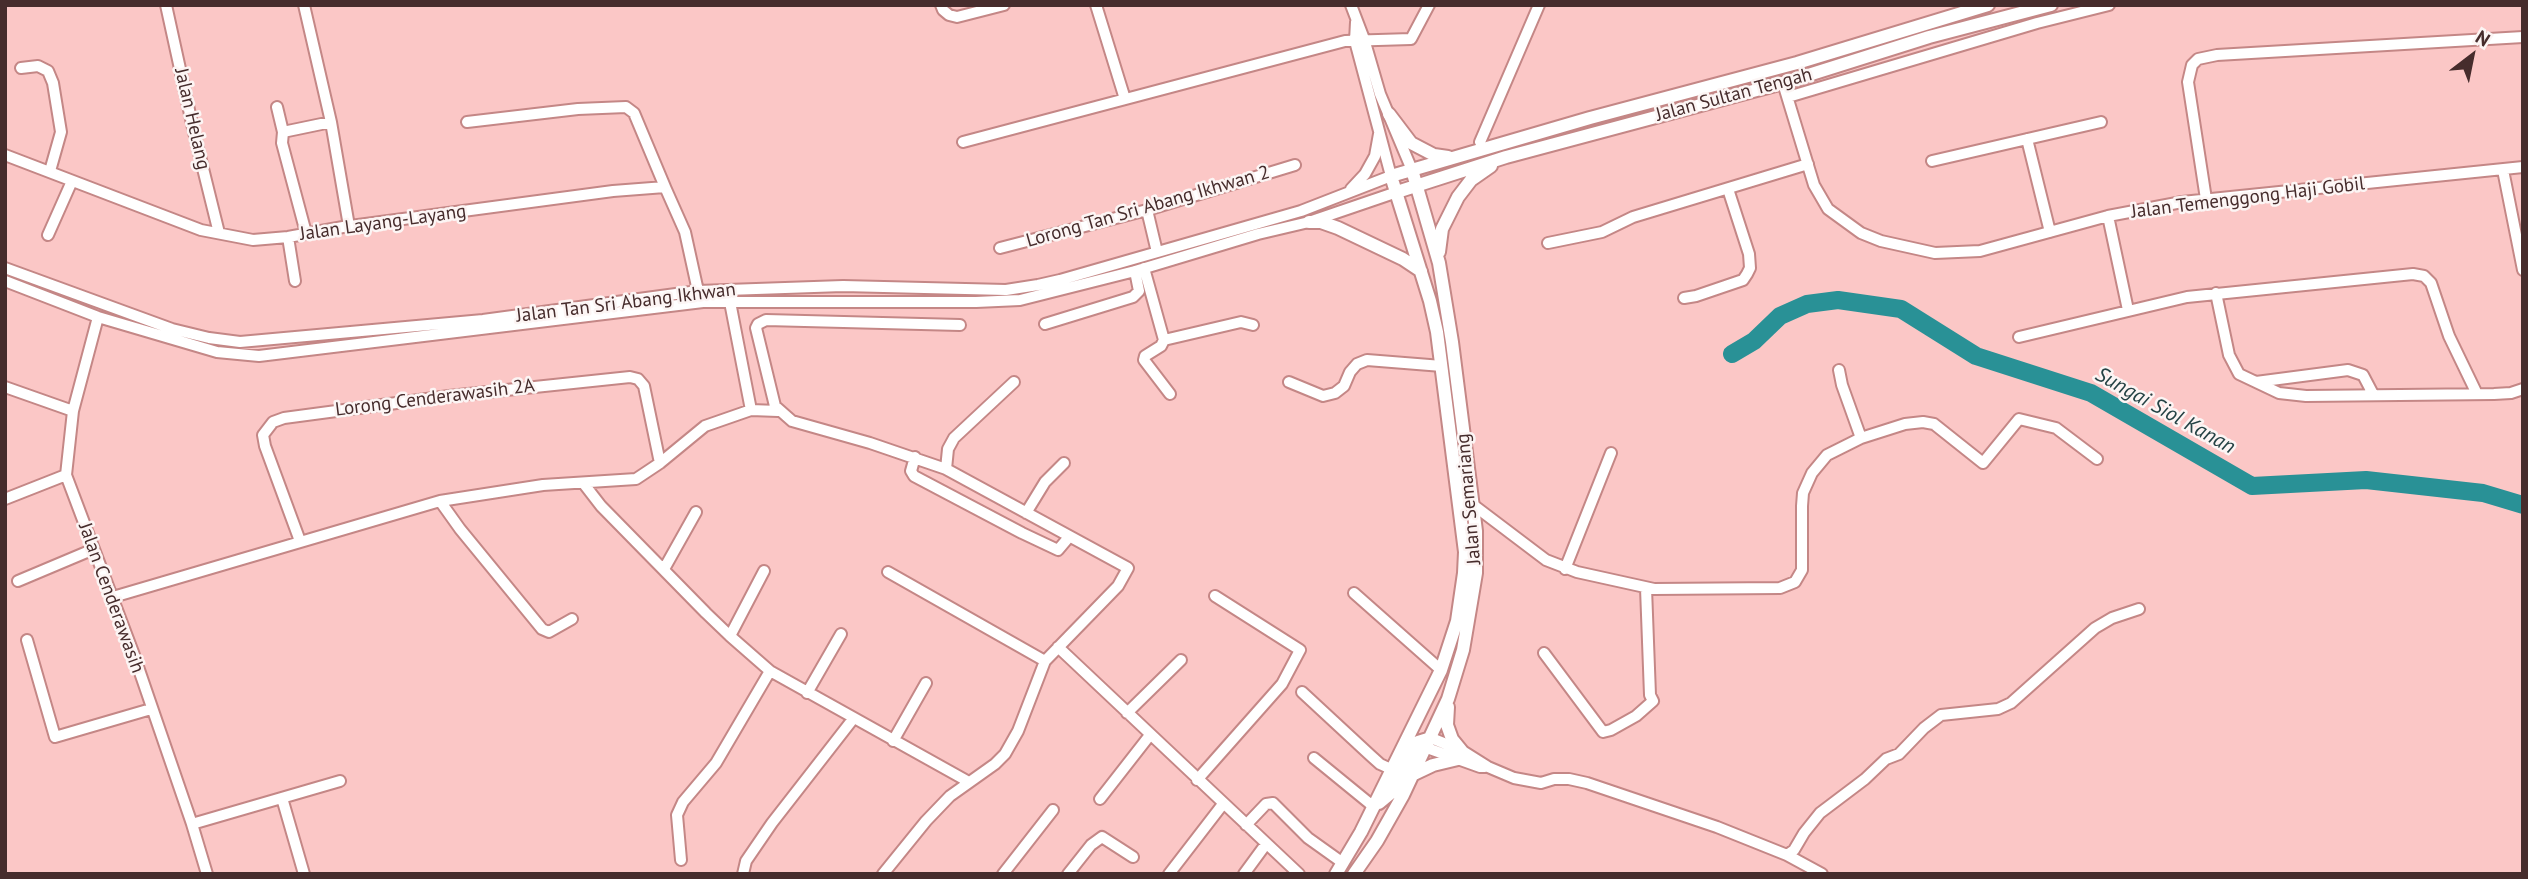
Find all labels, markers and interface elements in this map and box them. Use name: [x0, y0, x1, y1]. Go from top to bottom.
north arrow: [2437, 21, 2507, 91]
text: N: [2471, 25, 2495, 52]
street label: Jalan Sultan Tengah: [1653, 63, 1815, 127]
street label: Jalan Helang: [169, 66, 215, 172]
street label: Lorong Tan Sri Abang Ikhwan 2: [1024, 161, 1272, 253]
street label: Jalan Temenggong Haji Gobil: [2130, 172, 2366, 224]
street label: Jalan Layang-Layang: [298, 200, 468, 246]
street label: Jalan Tan Sri Abang Ikhwan: [515, 278, 737, 328]
water label: Sungai Siol Kanan: [2091, 362, 2239, 460]
street label: Lorong Cenderawasih 2A: [334, 374, 536, 422]
street label: Jalan Semariang: [1452, 432, 1486, 566]
street label: Jalan Cenderawasih: [73, 520, 149, 676]

